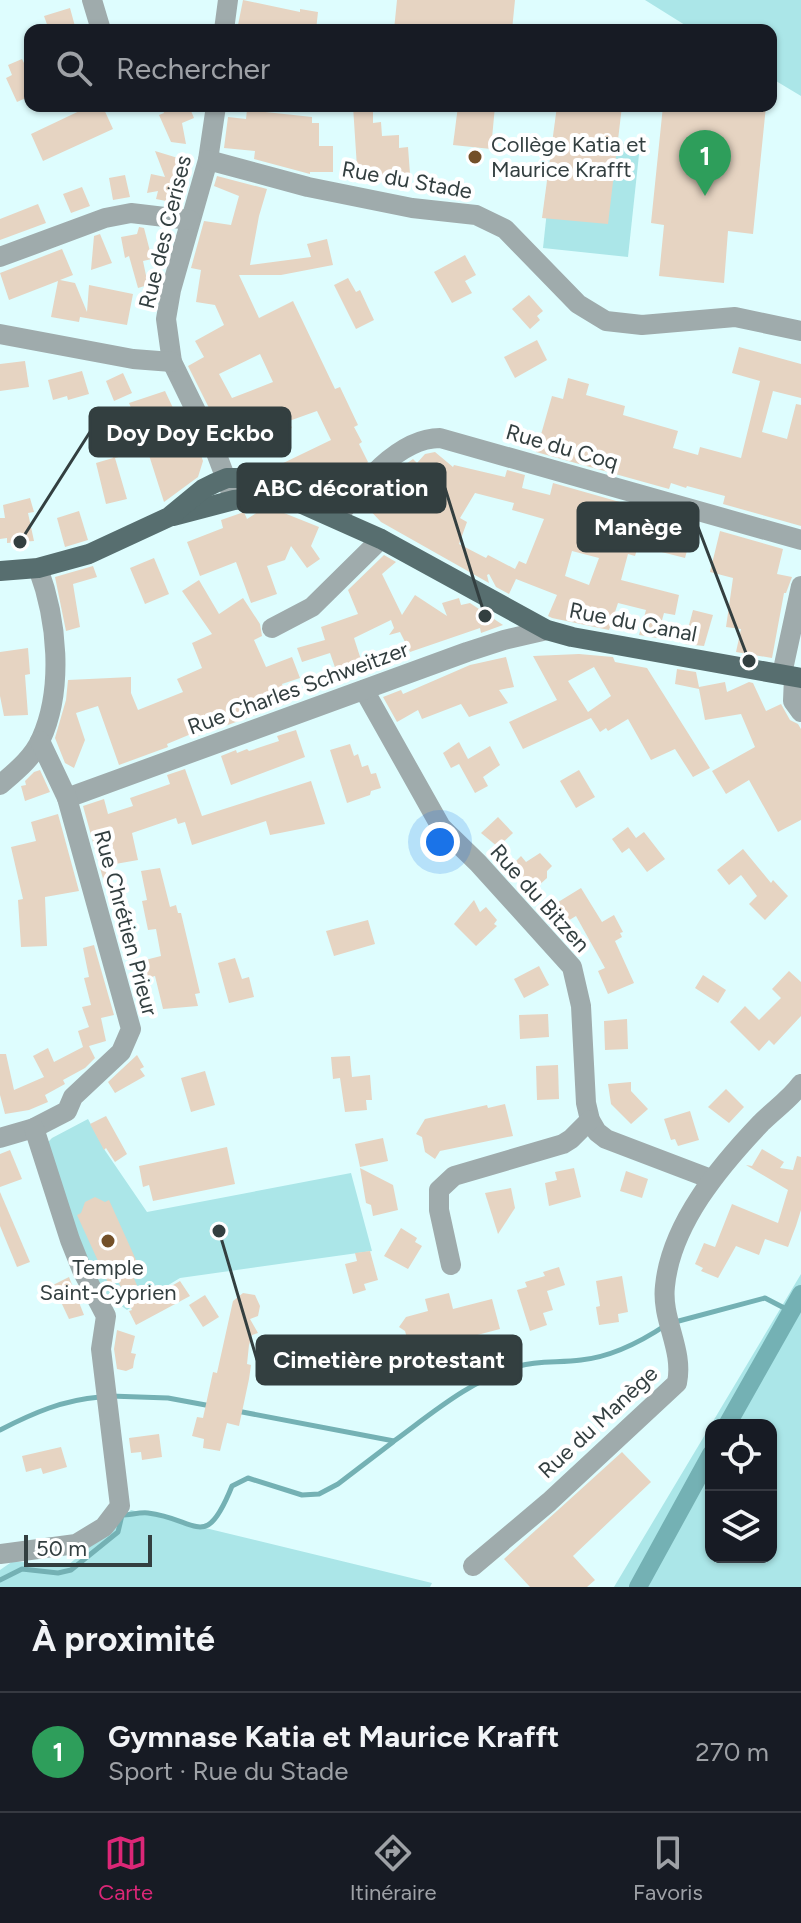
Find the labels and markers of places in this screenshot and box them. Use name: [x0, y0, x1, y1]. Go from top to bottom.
pin: 1: [679, 130, 731, 196]
place label: Collège Katia et Maurice Krafft: [491, 131, 647, 183]
marker: Collège Katia et Maurice Krafft: [466, 148, 484, 166]
callout: Doy Doy Eckbo: [90, 408, 290, 456]
callout: ABC décoration: [238, 464, 445, 512]
callout: Manège: [578, 503, 698, 551]
marker: Temple Saint-Cyprien: [99, 1232, 117, 1250]
place label: Temple Saint-Cyprien: [40, 1254, 176, 1306]
callout: Cimetière protestant: [257, 1336, 521, 1384]

